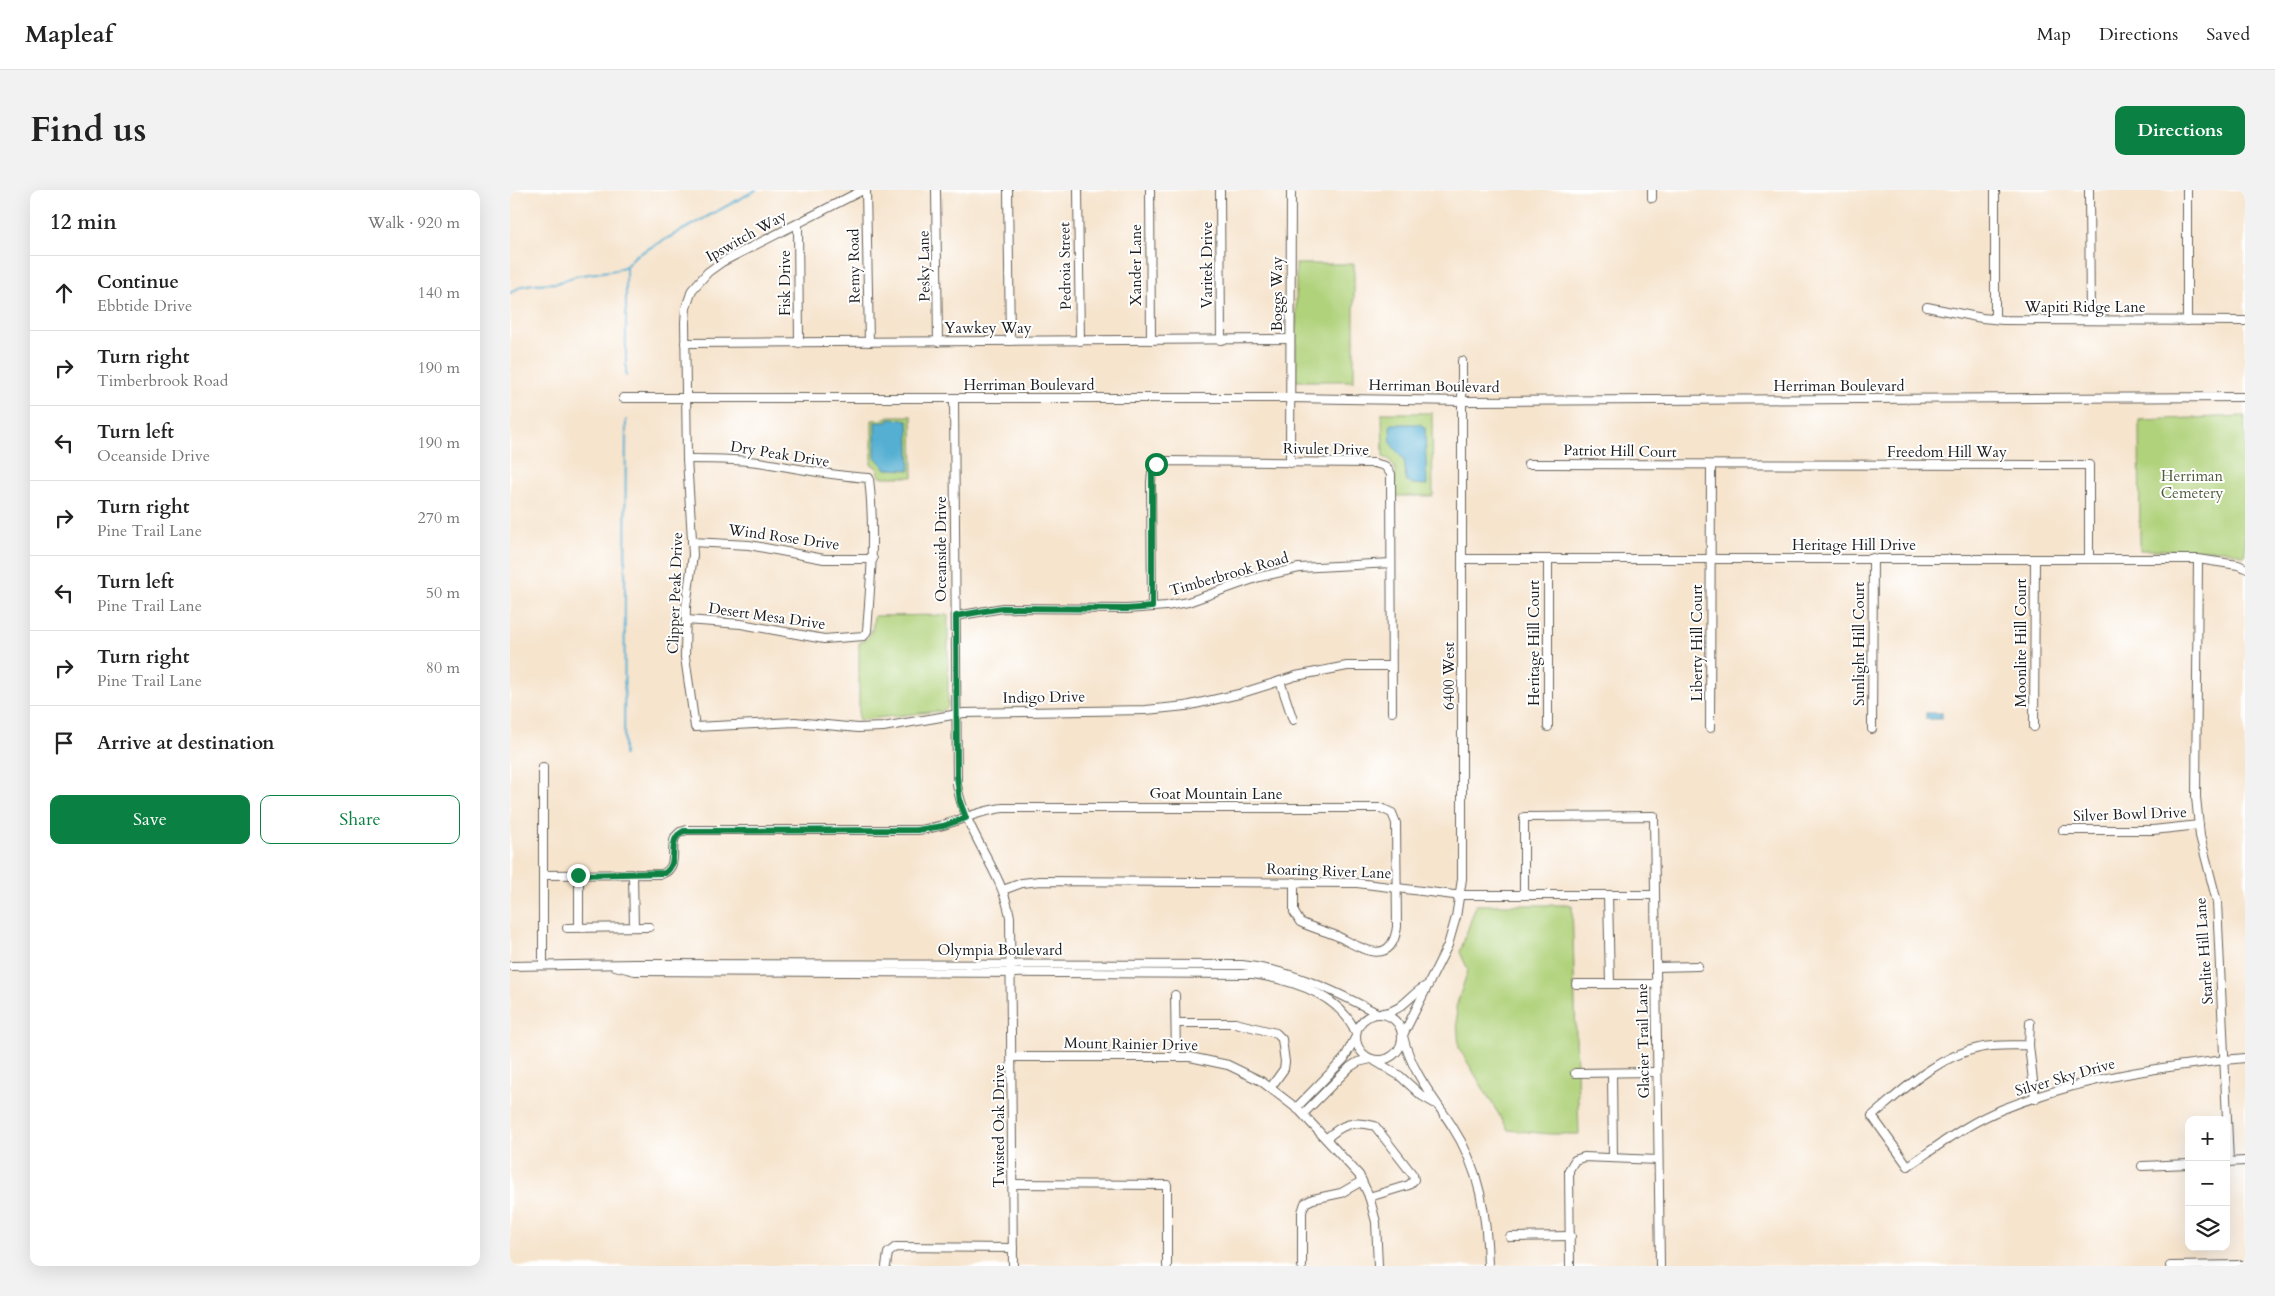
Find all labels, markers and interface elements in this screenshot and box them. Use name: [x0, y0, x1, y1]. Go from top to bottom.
text: Mapleaf: [25, 18, 113, 51]
text: Map: [2037, 22, 2071, 47]
text: Directions: [2099, 22, 2178, 47]
text: Saved: [2206, 22, 2250, 47]
text: Find us: [30, 106, 146, 154]
button: Directions: [2115, 106, 2245, 155]
street label: Ipswitch Way: [702, 206, 790, 266]
text: 12 min: [50, 208, 117, 237]
text: Walk · 920 m: [368, 212, 460, 234]
street label: Varitek Drive: [1197, 221, 1217, 309]
street label: Pedroia Street: [1054, 222, 1076, 310]
street label: Xander Lane: [1126, 224, 1146, 306]
street label: Remy Road: [843, 228, 865, 304]
street label: Pesky Lane: [913, 230, 935, 302]
street label: Fisk Drive: [775, 250, 795, 316]
street label: Boggs Way: [1267, 256, 1287, 332]
text: Continue: [97, 269, 179, 295]
icon: ahead: [50, 279, 78, 307]
text: 140 m: [418, 282, 460, 304]
text: Ebbtide Drive: [97, 295, 192, 317]
street label: Wapiti Ridge Lane: [2024, 297, 2146, 317]
street label: Yawkey Way: [944, 318, 1032, 338]
text: Turn right: [97, 344, 189, 370]
icon: right: [50, 354, 78, 382]
text: 190 m: [418, 357, 460, 379]
text: Timberbrook Road: [97, 370, 228, 392]
street label: Herriman Boulevard: [964, 375, 1094, 395]
street label: Herriman Boulevard: [1368, 375, 1500, 397]
street label: Herriman Boulevard: [1774, 376, 1904, 396]
text: Turn left: [97, 419, 174, 445]
icon: left: [50, 429, 78, 457]
text: 190 m: [418, 432, 460, 454]
street label: Dry Peak Drive: [729, 436, 831, 472]
street label: Rivulet Drive: [1283, 438, 1369, 460]
street label: Patriot Hill Court: [1563, 440, 1677, 462]
street label: Freedom Hill Way: [1887, 442, 2007, 462]
text: Oceanside Drive: [97, 445, 210, 467]
route start: [1145, 453, 1168, 476]
park label: Herriman Cemetery: [2161, 466, 2224, 503]
text: Turn right: [97, 494, 189, 520]
street label: Oceanside Drive: [931, 496, 951, 602]
icon: right: [50, 504, 78, 532]
text: 270 m: [418, 507, 460, 529]
street label: Wind Rose Drive: [726, 519, 841, 555]
text: Pine Trail Lane: [97, 520, 202, 542]
street label: Clipper Peak Drive: [663, 531, 687, 654]
street label: Heritage Hill Drive: [1792, 535, 1916, 555]
street label: Timberbrook Road: [1167, 547, 1291, 601]
text: Turn left: [97, 569, 174, 595]
street label: Moonlite Hill Court: [2011, 578, 2031, 707]
icon: left: [50, 579, 78, 607]
street label: Heritage Hill Court: [1524, 580, 1544, 706]
text: 50 m: [426, 582, 460, 604]
street label: Sunlight Hill Court: [1849, 582, 1869, 706]
street label: Liberty Hill Court: [1687, 584, 1707, 701]
text: Pine Trail Lane: [97, 595, 202, 617]
street label: Desert Mesa Drive: [707, 598, 827, 634]
street label: 6400 West: [1439, 642, 1459, 710]
text: Turn right: [97, 644, 189, 670]
icon: right: [50, 654, 78, 682]
text: 80 m: [426, 657, 460, 679]
text: Pine Trail Lane: [97, 670, 202, 692]
street label: Indigo Drive: [1002, 686, 1086, 708]
icon: arrive: [50, 729, 78, 757]
text: Arrive at destination: [97, 730, 274, 756]
street label: Goat Mountain Lane: [1149, 784, 1283, 804]
button: Save: [50, 795, 250, 844]
button: Share: [260, 795, 460, 844]
street label: Silver Bowl Drive: [2073, 802, 2187, 826]
street label: Roaring River Lane: [1266, 859, 1392, 883]
route end: [567, 864, 590, 887]
street label: Starlite Hill Lane: [2190, 897, 2218, 1005]
street label: Olympia Boulevard: [938, 940, 1062, 960]
street label: Glacier Trail Lane: [1632, 983, 1654, 1099]
street label: Mount Rainier Drive: [1064, 1033, 1198, 1055]
street label: Silver Sky Drive: [2013, 1053, 2118, 1101]
street label: Twisted Oak Drive: [989, 1064, 1009, 1188]
map controls: [2185, 1116, 2230, 1251]
button: +: [2185, 1116, 2230, 1161]
button: −: [2185, 1161, 2230, 1206]
button: layers: [2185, 1206, 2230, 1251]

